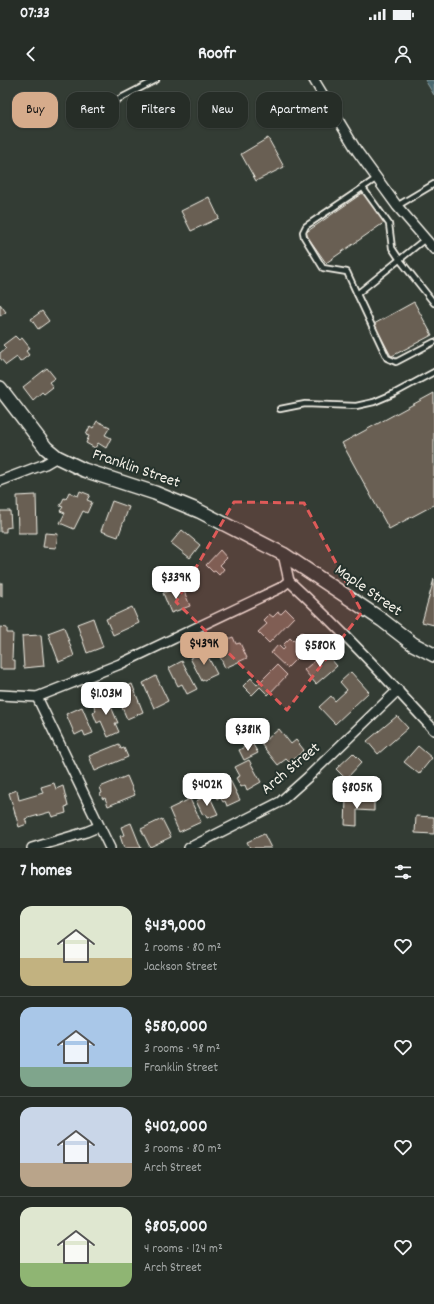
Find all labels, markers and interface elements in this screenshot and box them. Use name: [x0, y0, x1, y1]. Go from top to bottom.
text: 07:33: [20, 3, 50, 25]
text: Roofr: [198, 42, 236, 67]
icon: back: [20, 43, 42, 65]
icon: person: [392, 43, 414, 65]
chip: Buy: [12, 92, 58, 128]
chip: Rent: [66, 92, 119, 128]
chip: Filters: [127, 92, 190, 128]
chip: New: [198, 92, 248, 128]
chip: Apartment: [256, 92, 342, 128]
street label: Franklin Street: [89, 443, 183, 495]
street label: Maple Street: [330, 559, 406, 623]
pin: $339K: [148, 566, 204, 600]
text: $339K: [161, 569, 191, 588]
pin: $439K: [176, 632, 232, 666]
pin: $580K: [292, 634, 348, 668]
text: $439K: [189, 635, 219, 654]
text: $580K: [305, 637, 335, 656]
pin: $1.03M: [73, 682, 139, 716]
text: $1.03M: [90, 685, 122, 704]
pin: $381K: [220, 718, 276, 752]
text: $381K: [235, 721, 261, 740]
street label: Arch Street: [256, 737, 326, 801]
pin: $402K: [179, 773, 235, 807]
text: $402K: [192, 776, 222, 795]
pin: $805K: [329, 776, 385, 810]
text: $805K: [342, 779, 372, 798]
text: 7 homes: [20, 860, 72, 884]
icon: filters: [392, 861, 414, 883]
text: $439,000: [144, 915, 206, 939]
icon: home: [52, 922, 100, 970]
icon: heart: [392, 935, 414, 957]
text: 2 rooms · 80 m²: [144, 939, 221, 958]
text: Jackson Street: [144, 958, 217, 977]
text: $580,000: [144, 1016, 208, 1040]
icon: home: [52, 1023, 100, 1071]
icon: heart: [392, 1036, 414, 1058]
text: 3 rooms · 98 m²: [144, 1040, 220, 1059]
text: Franklin Street: [144, 1059, 218, 1078]
text: $402,000: [144, 1116, 207, 1140]
icon: home: [52, 1123, 100, 1171]
icon: heart: [392, 1136, 414, 1158]
text: 3 rooms · 80 m²: [144, 1140, 221, 1159]
text: Arch Street: [144, 1159, 202, 1178]
text: $805,000: [144, 1216, 208, 1240]
icon: home: [52, 1223, 100, 1271]
icon: heart: [392, 1236, 414, 1258]
text: 4 rooms · 124 m²: [144, 1240, 223, 1259]
text: Arch Street: [144, 1259, 202, 1278]

